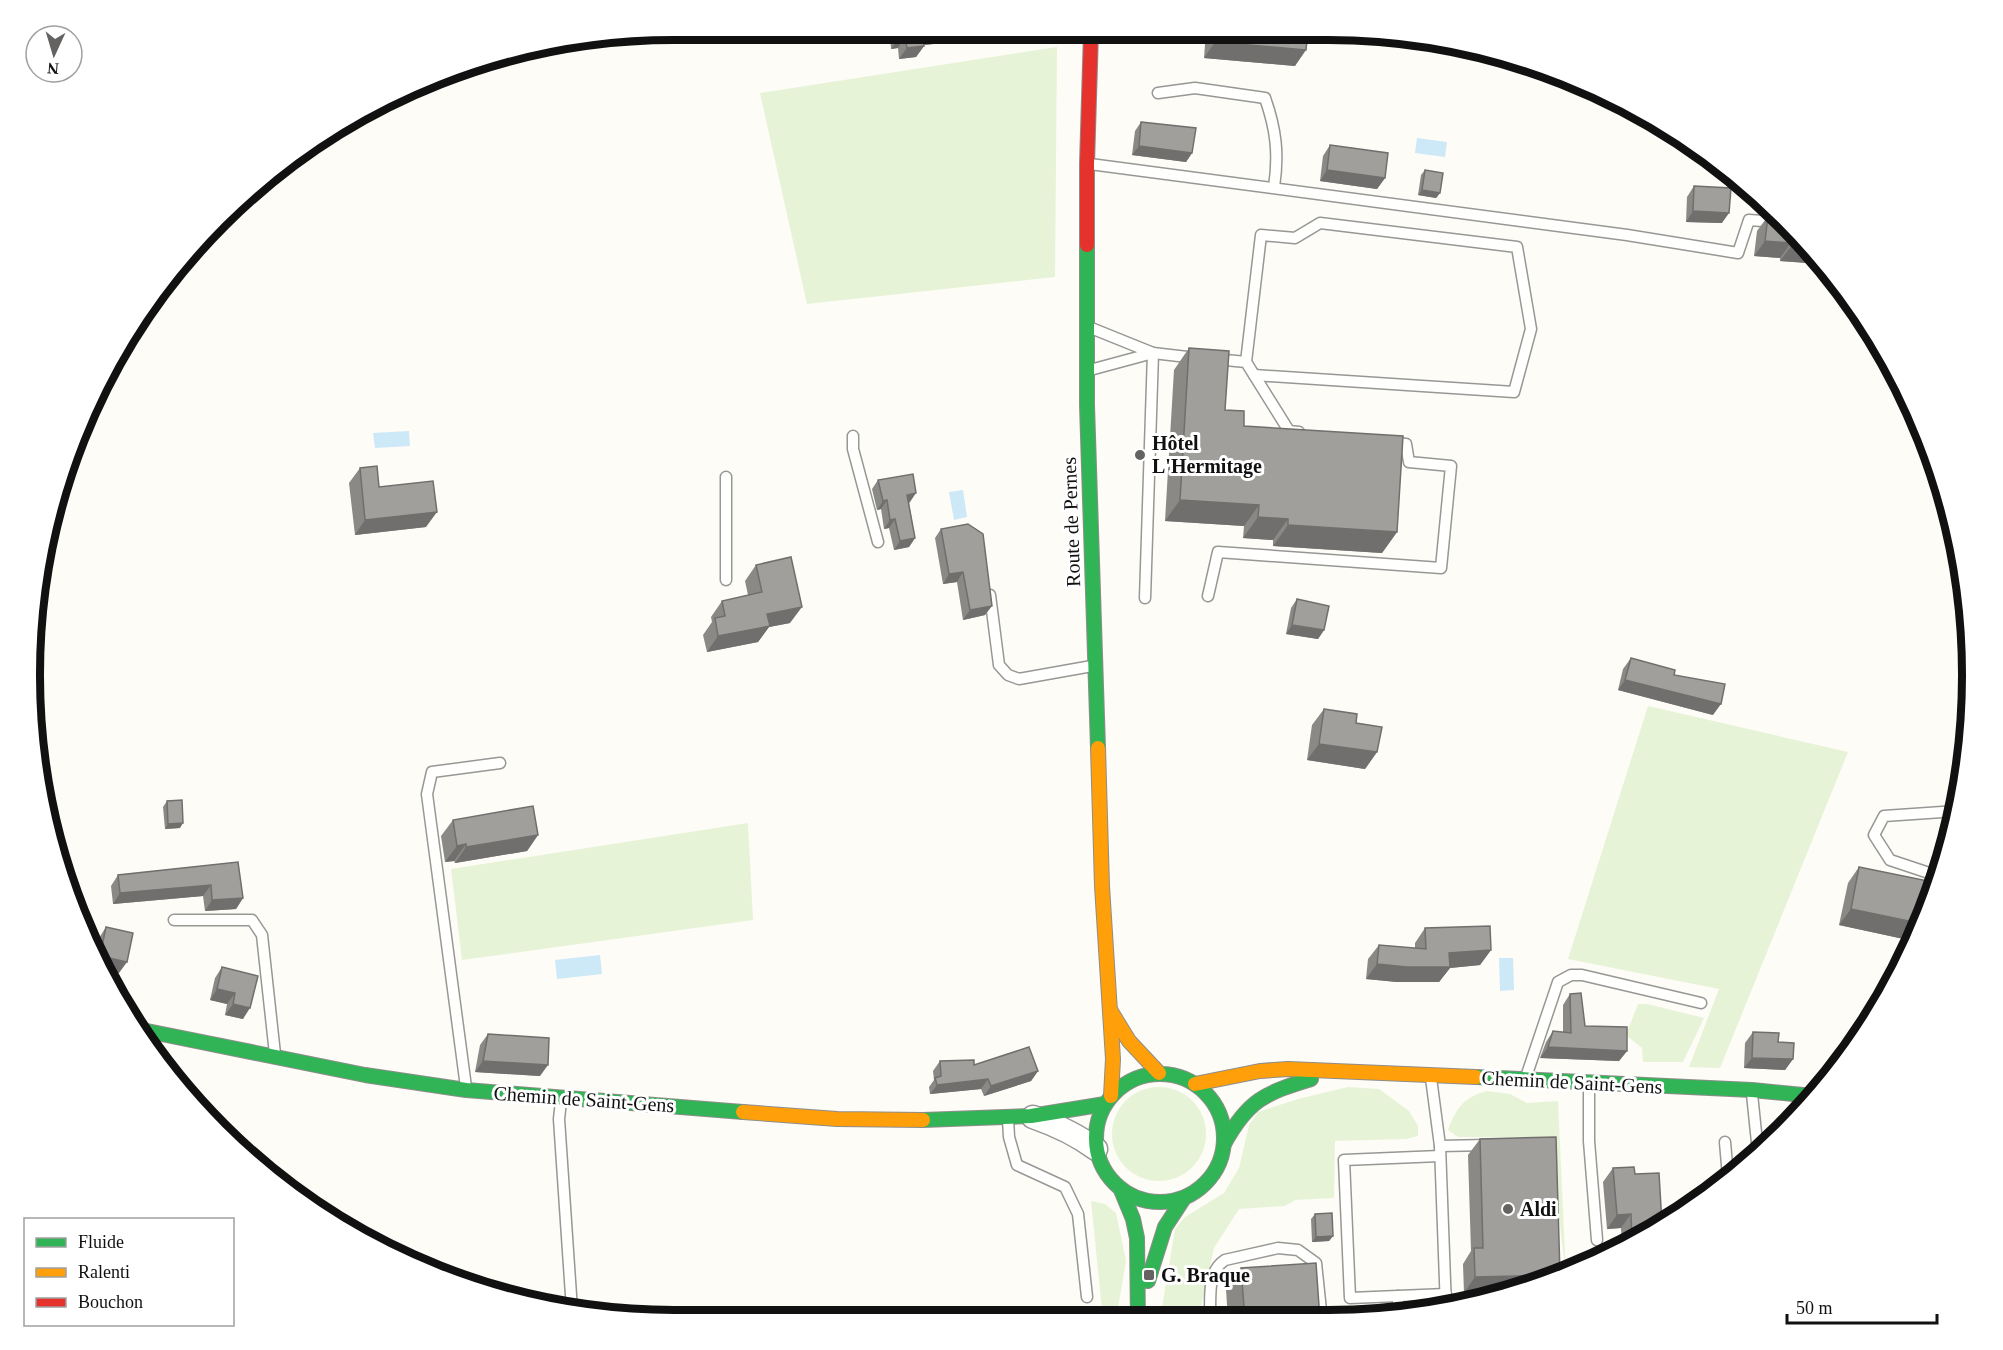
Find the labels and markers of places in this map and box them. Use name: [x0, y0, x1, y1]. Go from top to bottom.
place label: Hôtel L'Hermitage: [1152, 432, 1262, 478]
marker: Hôtel L'Hermitage: [1133, 448, 1147, 462]
place label: Aldi: [1520, 1198, 1557, 1220]
marker: Aldi: [1501, 1202, 1515, 1216]
place label: G. Braque: [1161, 1264, 1250, 1287]
marker: G. Braque: [1142, 1268, 1156, 1282]

